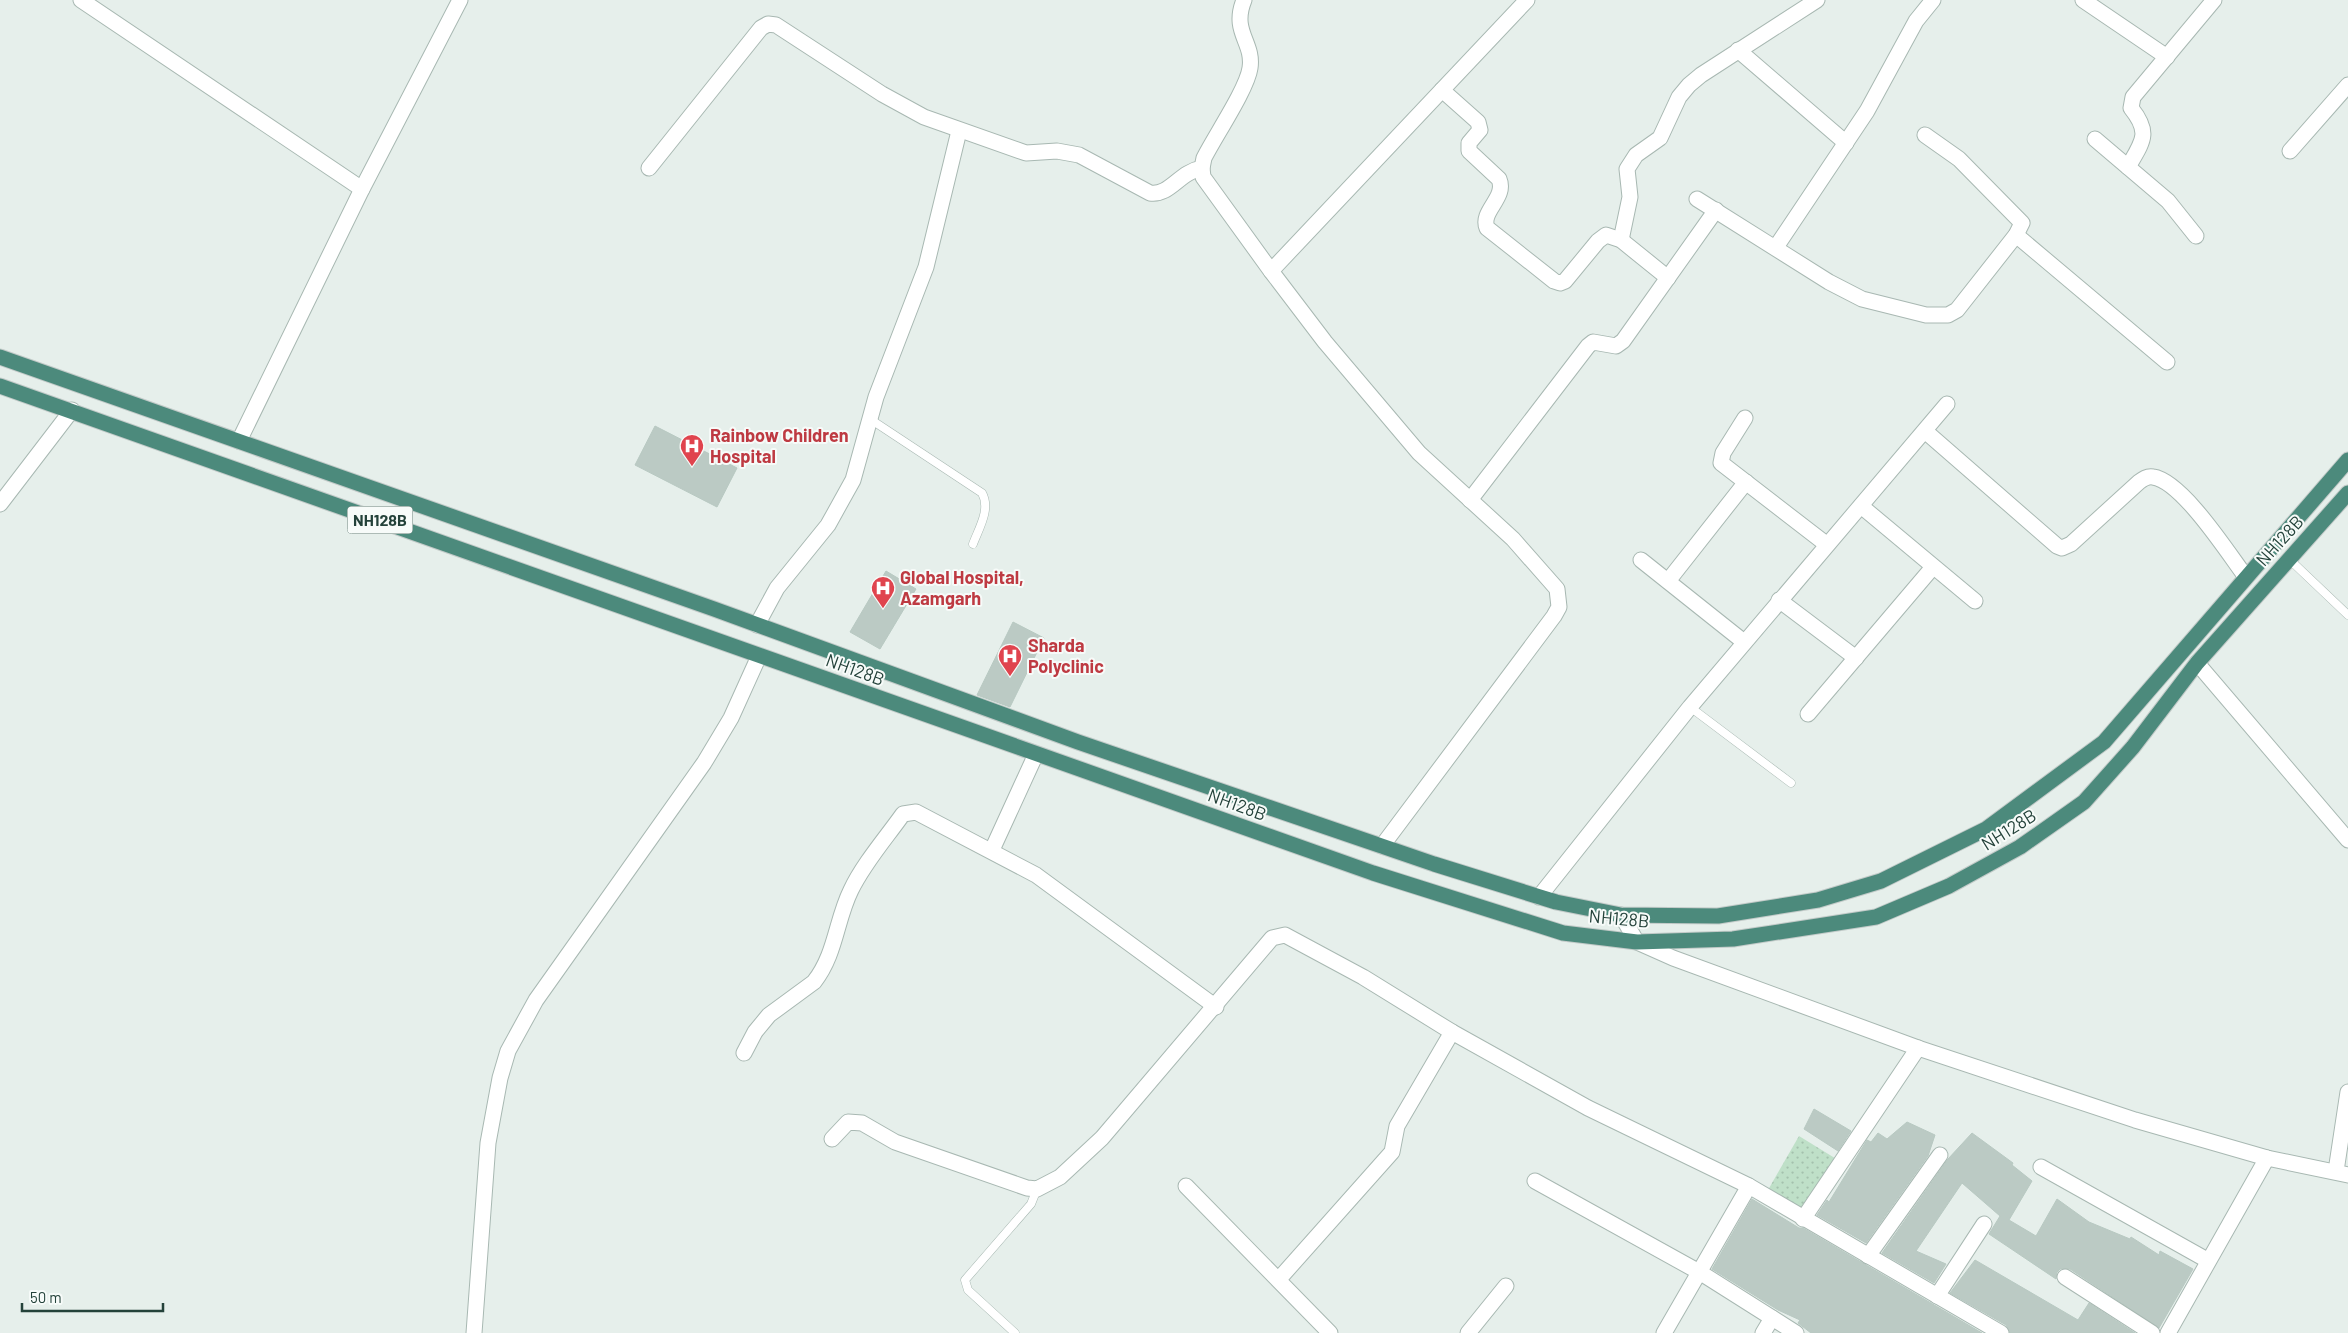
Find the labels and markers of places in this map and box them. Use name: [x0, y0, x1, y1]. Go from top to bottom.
place label: Rainbow Children Hospital: [710, 424, 849, 467]
hospital icon: Rainbow Children Hospital: [679, 433, 705, 467]
place label: Global Hospital, Azamgarh: [900, 566, 1024, 609]
hospital icon: Global Hospital, Azamgarh: [870, 575, 896, 609]
place label: Sharda Polyclinic: [1028, 634, 1104, 677]
hospital icon: Sharda Polyclinic: [997, 643, 1023, 677]

